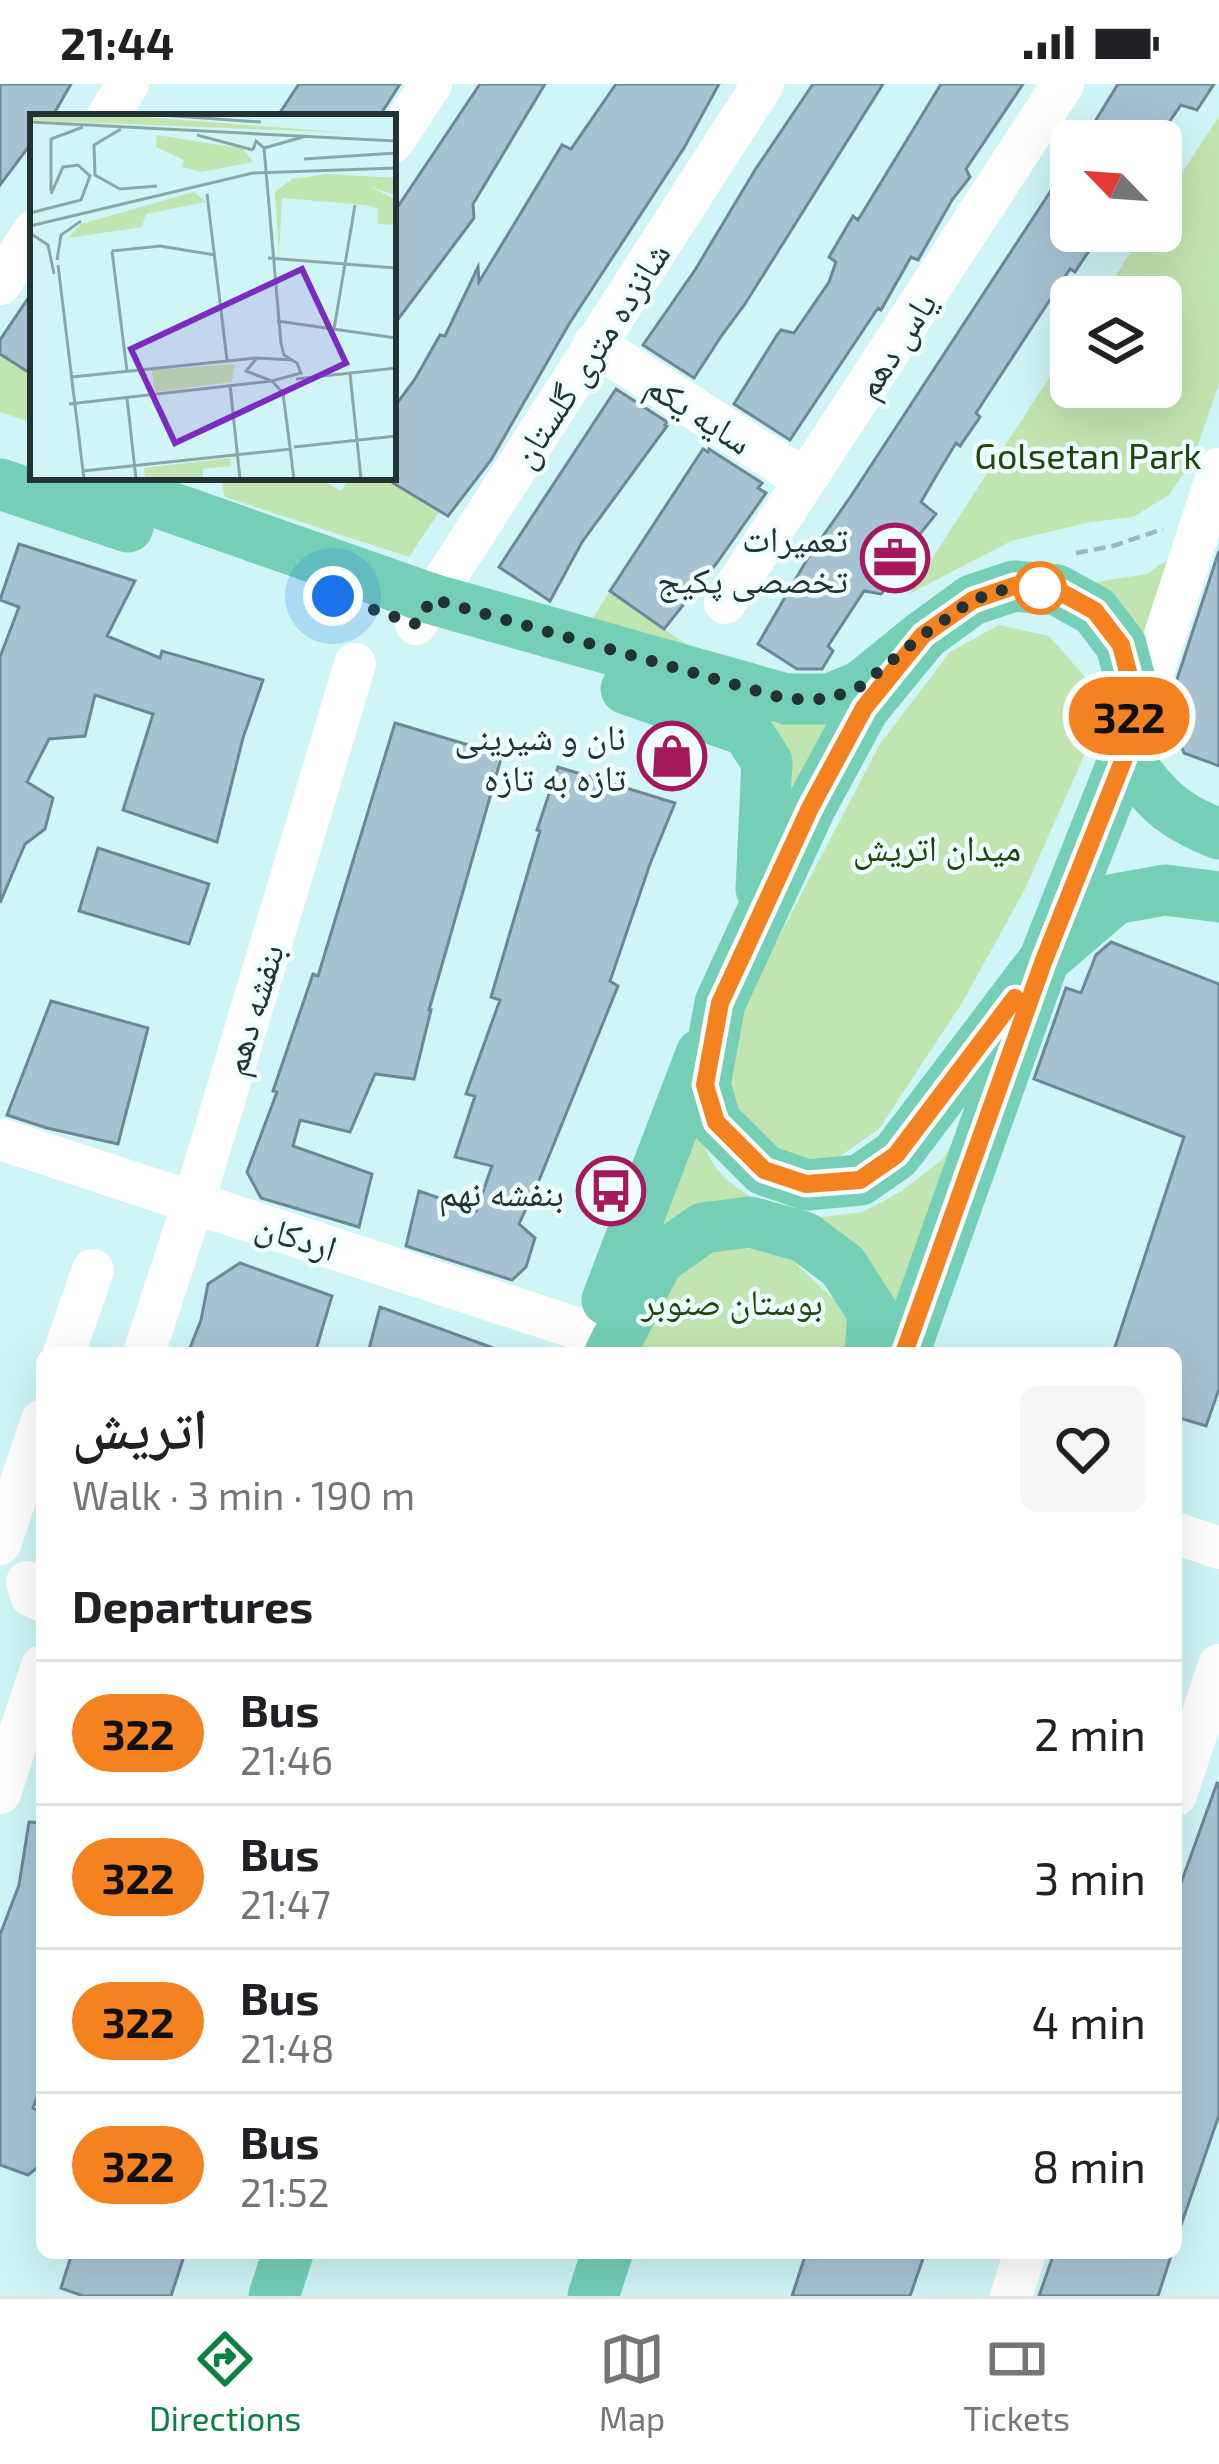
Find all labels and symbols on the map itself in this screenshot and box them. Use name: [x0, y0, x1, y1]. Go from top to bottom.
inset map: [30, 114, 396, 480]
north arrow: [1050, 120, 1182, 252]
street label: شانزده متری گلستان: [500, 233, 679, 476]
street label: یاس دهم: [844, 283, 948, 407]
street label: سایه یکم: [637, 362, 761, 465]
park label: Golsetan Park: [974, 433, 1202, 476]
place label: تعمیرات تخصصی پکیج: [657, 516, 848, 603]
office icon: تعمیرات تخصصی پکیج: [860, 523, 930, 593]
unlabelled marker: [1015, 563, 1065, 613]
your location: [303, 566, 363, 626]
line badge: 322: [1060, 677, 1198, 755]
place label: نان و شیرینی تازه به تازه: [454, 714, 626, 799]
shop icon: نان و شیرینی تازه به تازه: [637, 721, 707, 791]
park label: میدان اتریش: [853, 825, 1021, 870]
street label: بنفشه دهم: [211, 938, 295, 1081]
bus stop icon: بنفشه نهم: [576, 1156, 646, 1226]
place label: بنفشه نهم: [439, 1170, 564, 1217]
street label: اردکان: [250, 1202, 343, 1270]
park label: بوستان صنوبر: [640, 1279, 823, 1324]

